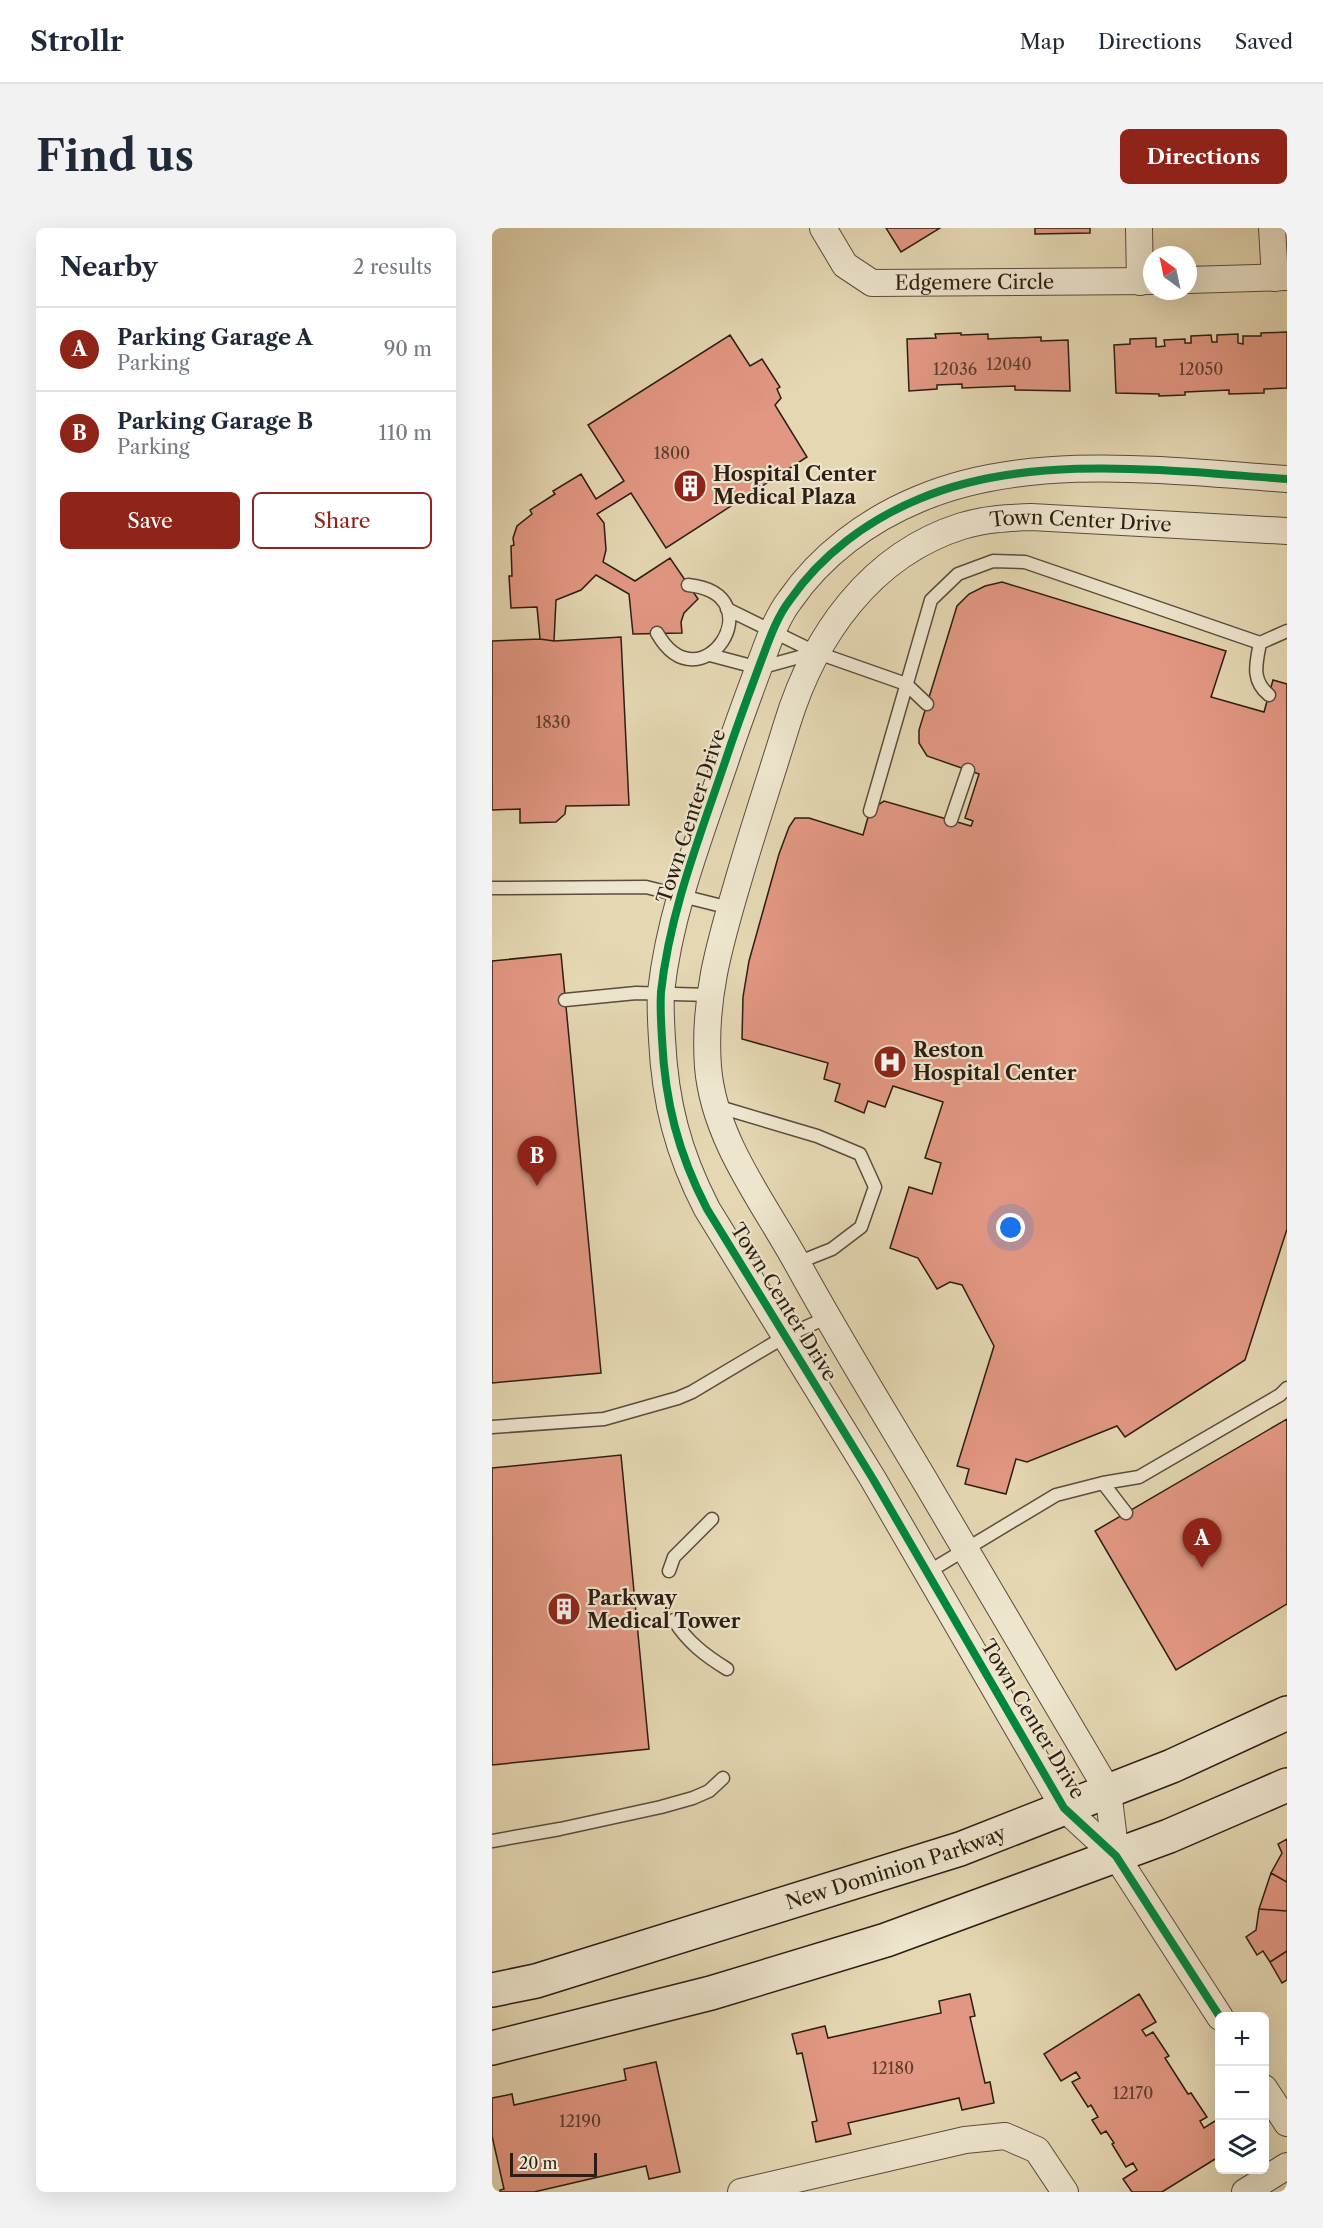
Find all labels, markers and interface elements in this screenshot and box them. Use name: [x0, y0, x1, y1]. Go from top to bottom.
text: Strollr: [30, 24, 124, 58]
text: Map: [1020, 29, 1065, 54]
text: Directions: [1098, 29, 1202, 54]
text: Saved: [1235, 29, 1293, 54]
button: Directions: [1120, 129, 1287, 184]
text: Find us: [36, 130, 194, 182]
north arrow: [1143, 246, 1197, 300]
text: Nearby: [60, 251, 158, 283]
text: 2 results: [353, 255, 432, 279]
street label: Edgemere Circle: [895, 270, 1054, 295]
text: Parking Garage A: [117, 324, 313, 351]
text: A: [72, 337, 87, 361]
text: 90 m: [384, 337, 432, 361]
text: Parking: [117, 351, 190, 375]
house number: 12040: [986, 354, 1032, 374]
house number: 12036: [933, 359, 977, 379]
house number: 12050: [1179, 359, 1223, 379]
text: Parking Garage B: [117, 408, 313, 435]
text: B: [72, 421, 87, 445]
text: 110 m: [379, 421, 432, 445]
text: Parking: [117, 435, 190, 459]
house number: 1800: [654, 443, 690, 463]
place label: Hospital Center Medical Plaza: [713, 462, 877, 509]
building icon: Hospital Center Medical Plaza: [672, 468, 708, 504]
button: Save: [60, 492, 240, 549]
button: Share: [252, 492, 432, 549]
street label: Town Center Drive: [988, 505, 1172, 537]
house number: 1830: [535, 712, 571, 732]
street label: Town Center Drive: [651, 726, 731, 906]
place label: Reston Hospital Center: [913, 1038, 1077, 1085]
hospital icon: Reston Hospital Center: [872, 1044, 908, 1080]
pin: B: [518, 1136, 556, 1186]
your location: [996, 1213, 1025, 1242]
street label: Town Center Drive: [726, 1219, 842, 1385]
pin: A: [1182, 1518, 1222, 1568]
place label: Parkway Medical Tower: [587, 1586, 741, 1633]
building icon: Parkway Medical Tower: [546, 1591, 582, 1627]
street label: Town Center Drive: [976, 1635, 1090, 1803]
street label: New Dominion Parkway: [783, 1820, 1010, 1915]
map controls: [1215, 2012, 1269, 2174]
button: +: [1215, 2012, 1269, 2066]
house number: 12180: [872, 2058, 914, 2078]
button: −: [1215, 2066, 1269, 2120]
house number: 12170: [1113, 2083, 1153, 2103]
house number: 12190: [559, 2111, 601, 2131]
button: layers: [1215, 2120, 1269, 2174]
scale bar: [510, 2150, 597, 2178]
text: 20 m: [519, 2153, 558, 2173]

